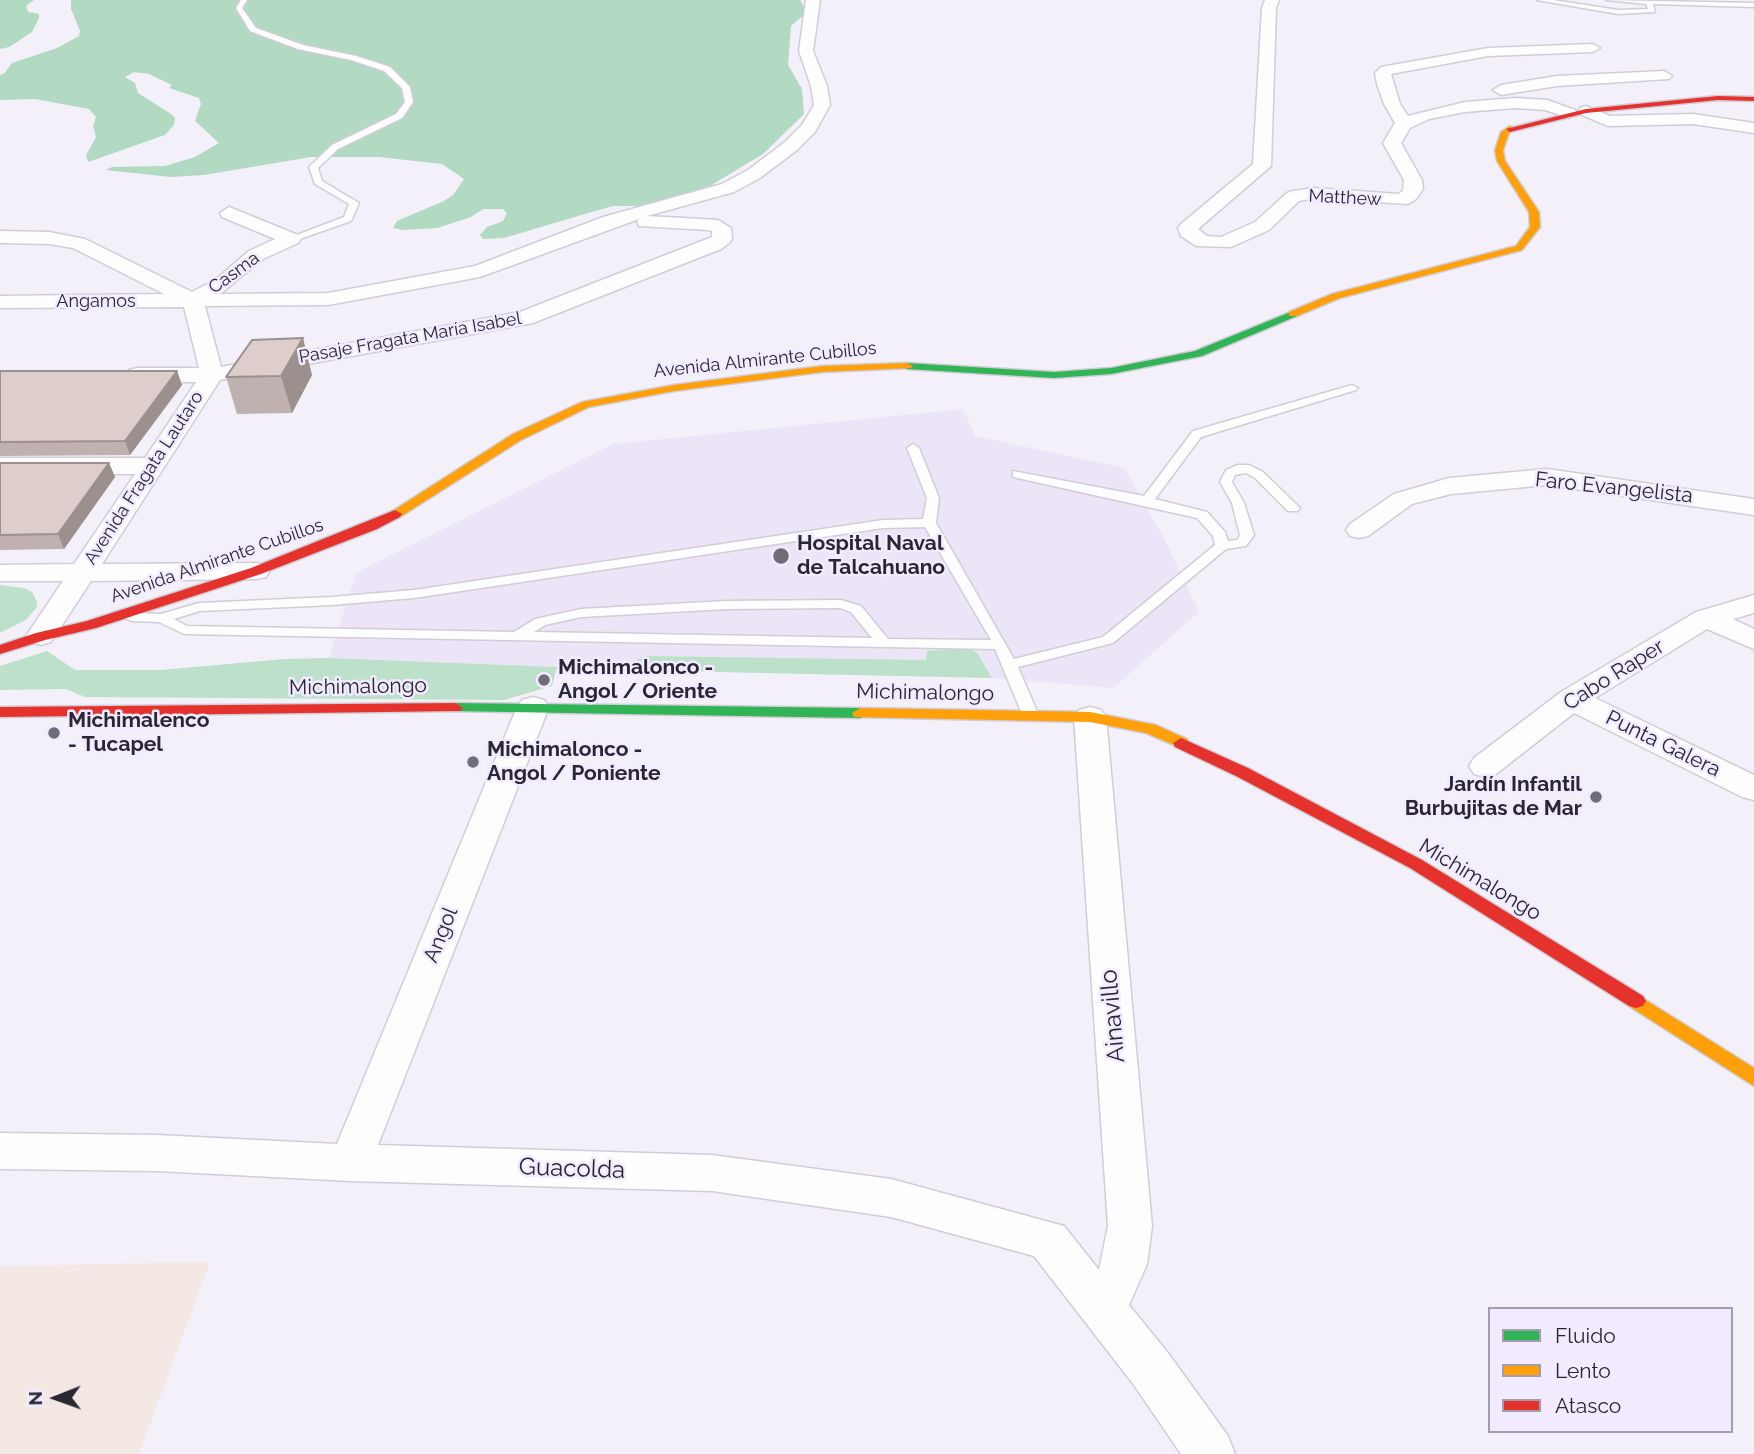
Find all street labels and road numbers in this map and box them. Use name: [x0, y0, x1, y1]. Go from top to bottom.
street label: Matthew: [1308, 185, 1382, 211]
street label: Casma: [205, 247, 263, 299]
street label: Angamos: [56, 291, 136, 313]
street label: Pasaje Fragata María Isabel: [297, 308, 523, 368]
street label: Avenida Almirante Cubillos: [653, 338, 877, 382]
street label: Avenida Fragata Lautaro: [80, 387, 208, 569]
street label: Faro Evangelista: [1534, 467, 1694, 509]
street label: Avenida Almirante Cubillos: [108, 514, 326, 608]
street label: Cabo Raper: [1559, 634, 1669, 716]
street label: Michimalongo: [289, 673, 427, 701]
street label: Michimalongo: [856, 679, 994, 707]
street label: Punta Galera: [1601, 705, 1725, 783]
street label: Michimalongo: [1414, 834, 1546, 926]
street label: Angol: [419, 904, 463, 966]
street label: Ainavillo: [1095, 968, 1131, 1064]
street label: Guacolda: [518, 1153, 626, 1185]

